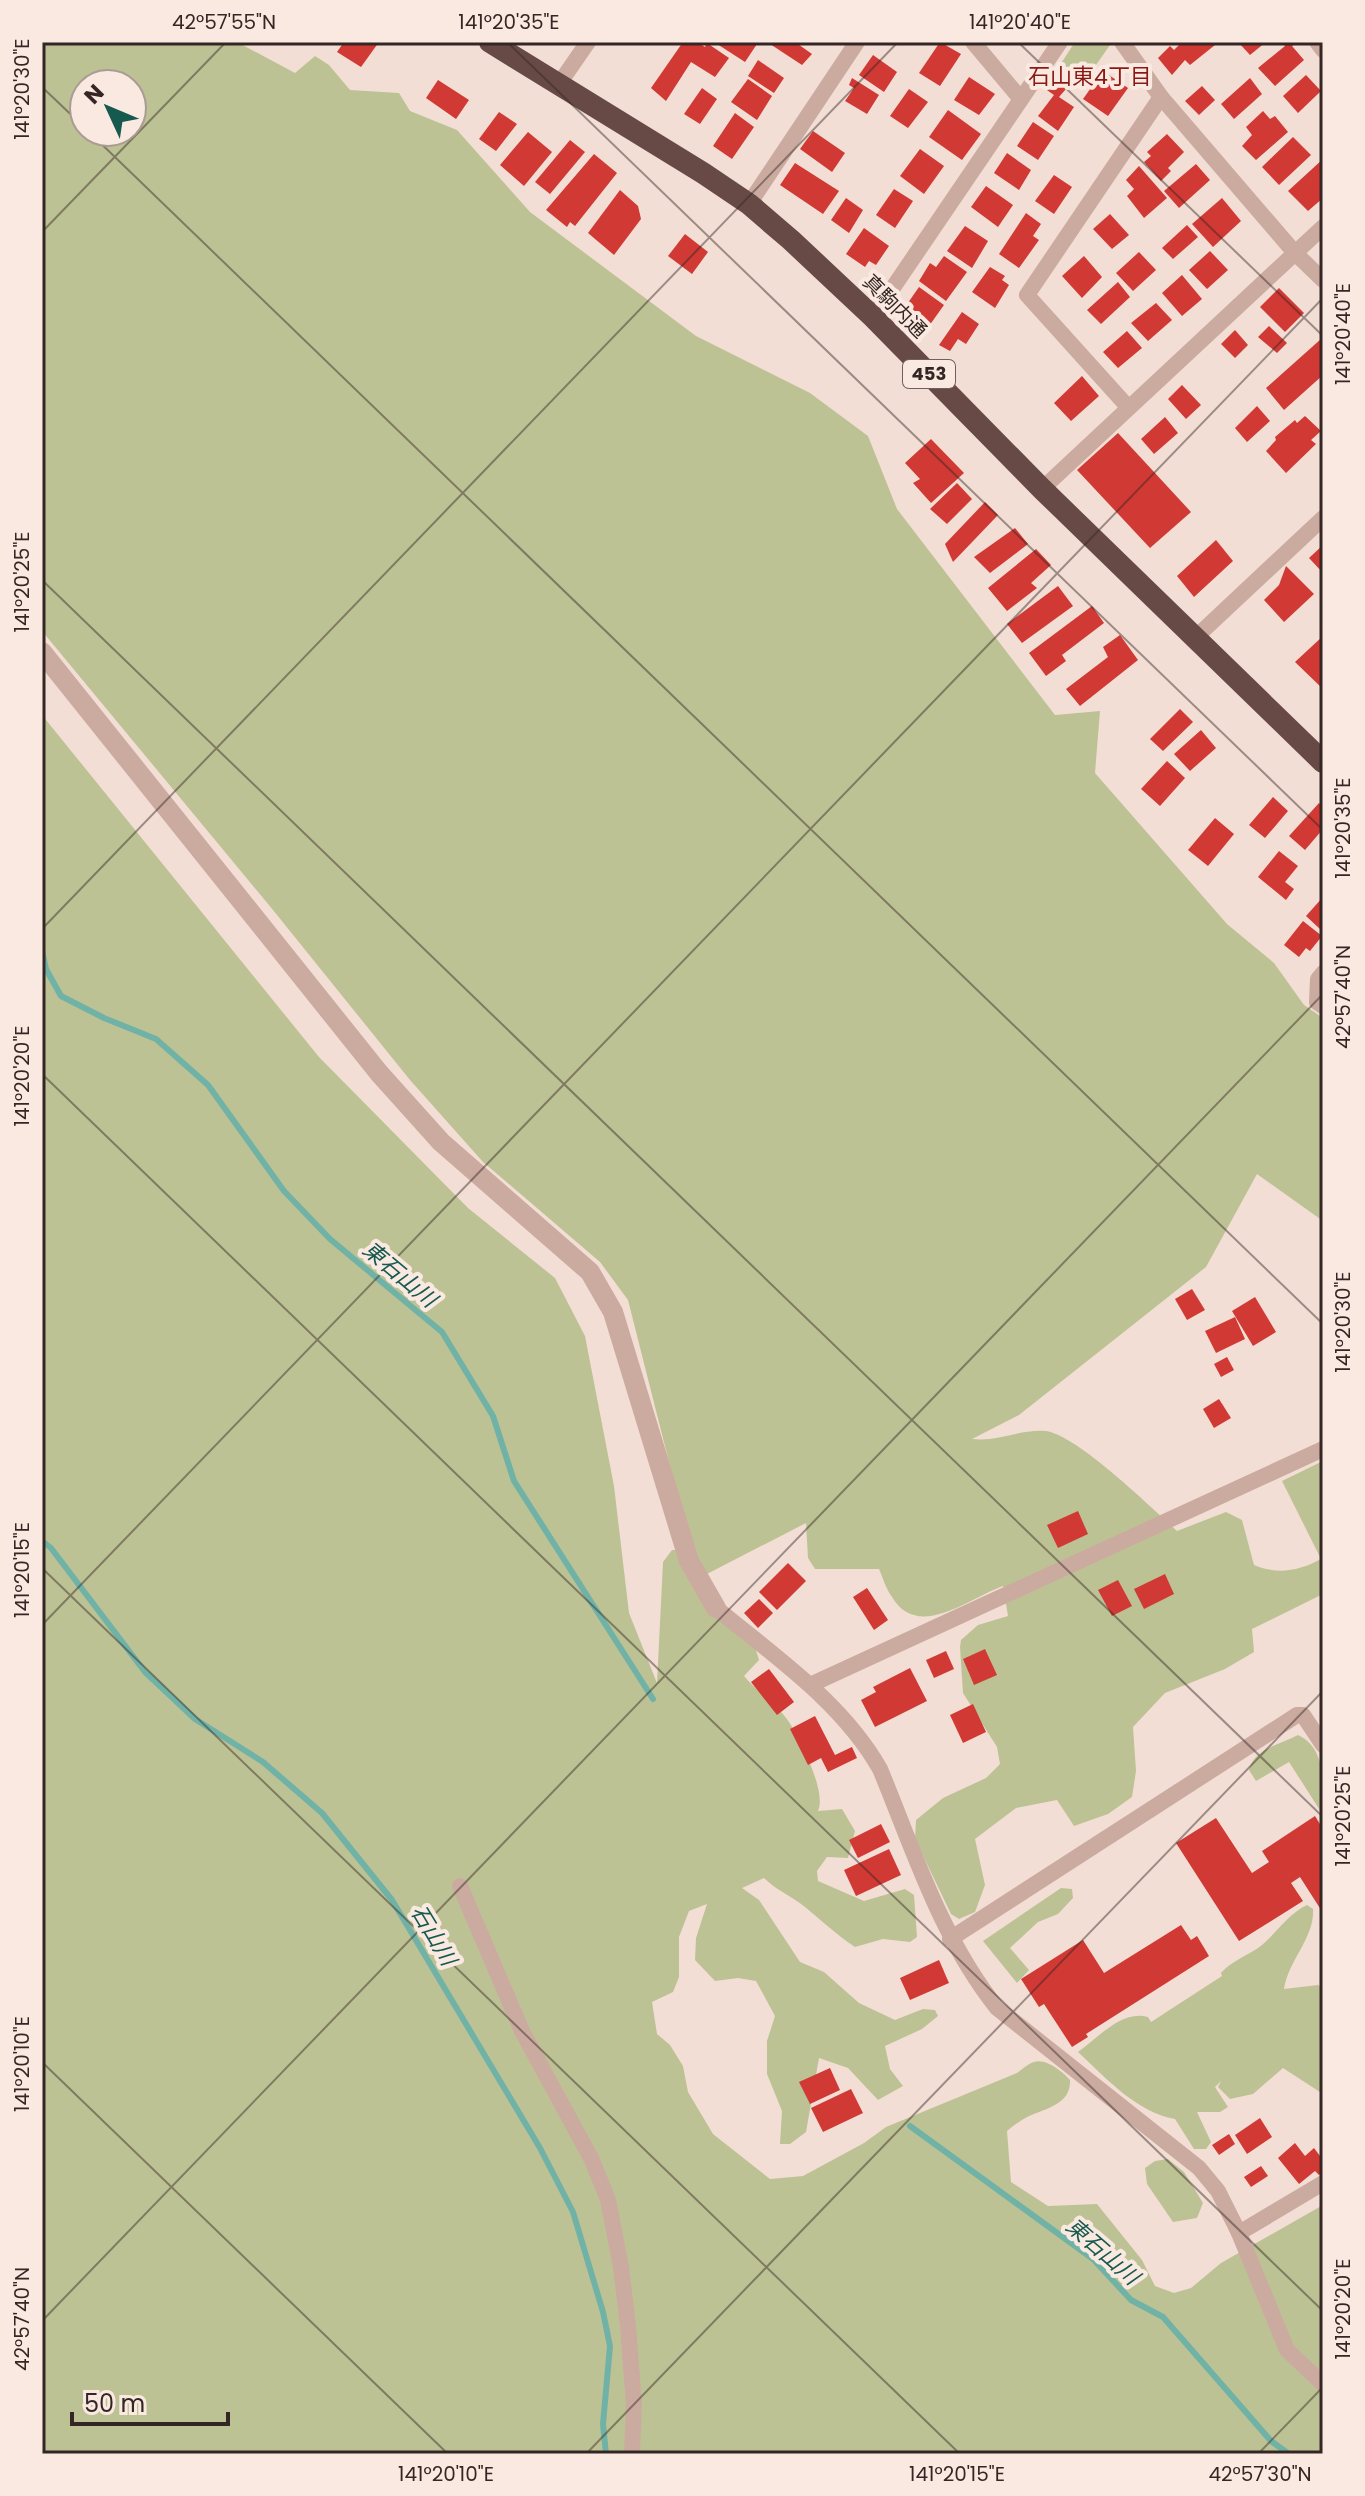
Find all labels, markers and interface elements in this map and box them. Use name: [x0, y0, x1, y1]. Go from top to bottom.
text: 42°57'55"N: [172, 8, 276, 36]
text: 141°20'35"E: [458, 8, 560, 36]
text: 141°20'40"E: [969, 8, 1071, 36]
text: 141°20'30"E: [8, 38, 36, 140]
district label: 石山東4丁目: [1028, 61, 1152, 92]
north arrow: [68, 68, 148, 148]
text: N: [77, 78, 111, 111]
street label: 真駒内通: [857, 268, 933, 344]
text: 141°20'40"E: [1329, 283, 1357, 385]
road number: 453: [903, 360, 955, 388]
text: 141°20'25"E: [8, 532, 36, 632]
text: 141°20'35"E: [1329, 777, 1357, 879]
text: 42°57'40"N: [1329, 945, 1357, 1049]
text: 141°20'20"E: [8, 1026, 36, 1126]
water label: 東石山川: [356, 1234, 445, 1316]
text: 141°20'30"E: [1329, 1271, 1357, 1373]
text: 141°20'15"E: [8, 1522, 36, 1618]
text: 141°20'25"E: [1329, 1766, 1357, 1866]
water label: 石山川: [403, 1899, 465, 1973]
text: 141°20'10"E: [8, 2016, 36, 2112]
water label: 東石山川: [1059, 2211, 1148, 2293]
text: 141°20'20"E: [1329, 2259, 1357, 2359]
text: 42°57'40"N: [8, 2267, 36, 2371]
scale bar: [72, 2376, 228, 2426]
text: 50 m: [84, 2387, 145, 2420]
text: 141°20'10"E: [398, 2460, 494, 2488]
text: 141°20'15"E: [909, 2460, 1005, 2488]
text: 42°57'30"N: [1208, 2460, 1312, 2488]

